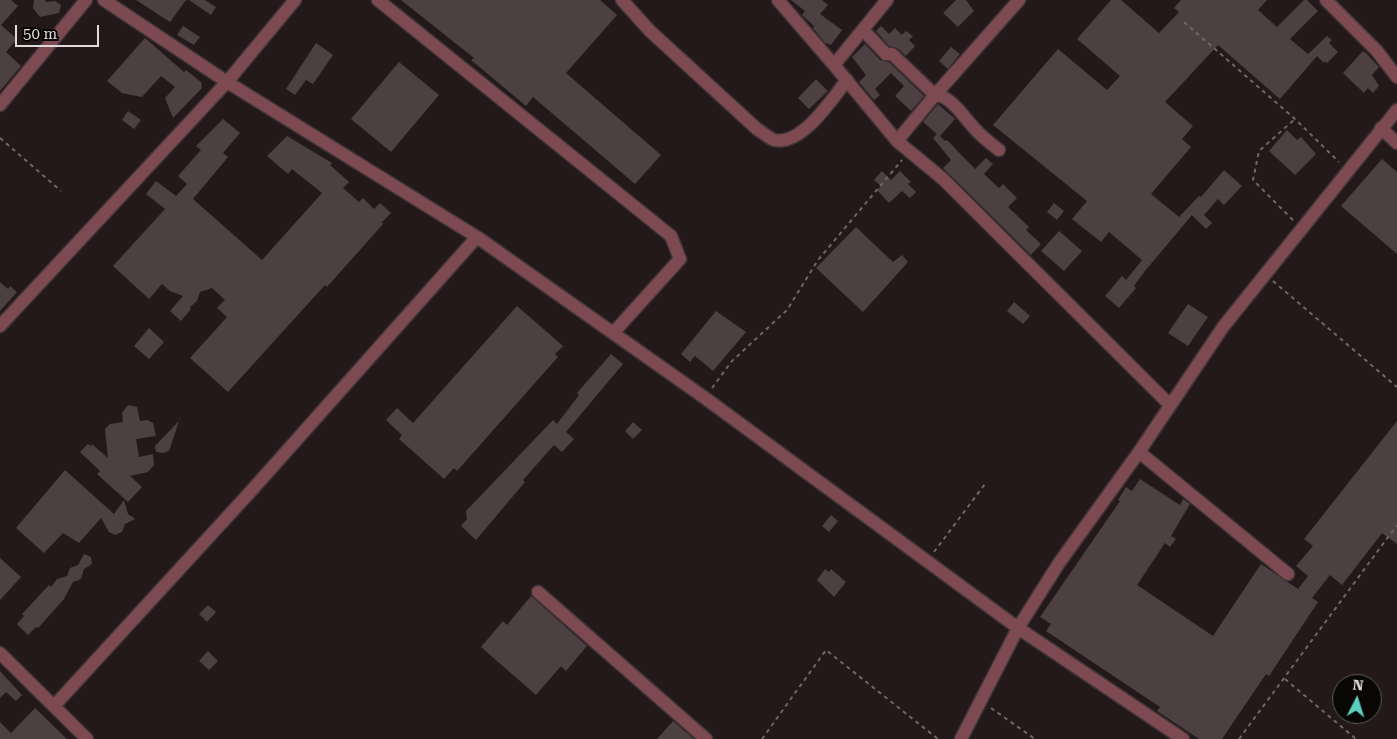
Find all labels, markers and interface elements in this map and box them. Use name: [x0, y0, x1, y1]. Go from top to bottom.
scale bar: [18, 15, 101, 47]
text: 50 m: [23, 25, 57, 43]
north arrow: [1332, 674, 1382, 724]
text: N: [1352, 677, 1364, 693]

